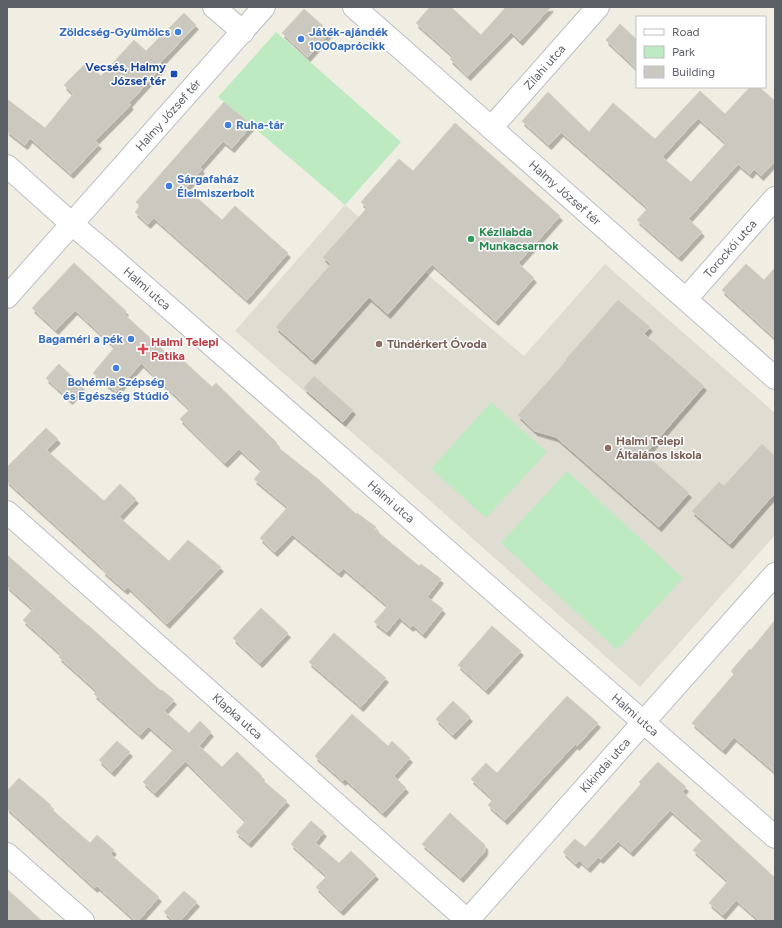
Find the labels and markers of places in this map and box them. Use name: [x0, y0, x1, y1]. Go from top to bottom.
place label: Zöldcség-Gyümölcs: [59, 25, 170, 39]
place label: Játék-ajándék 1000aprócikk: [309, 25, 389, 53]
marker: Zöldcség-Gyümölcs: [173, 27, 183, 37]
marker: Játék-ajándék 1000aprócikk: [296, 34, 306, 44]
place label: Vecsés, Halmy József tér: [85, 60, 166, 88]
marker: Vecsés, Halmy József tér: [169, 69, 179, 79]
place label: Ruha-tár: [236, 118, 285, 132]
marker: Ruha-tár: [223, 120, 233, 130]
place label: Sárgafaház Élelmiszerbolt: [177, 172, 255, 200]
marker: Sárgafaház Élelmiszerbolt: [164, 181, 174, 191]
place label: Kézilabda Munkacsarnok: [479, 225, 559, 253]
marker: Kézilabda Munkacsarnok: [466, 234, 476, 244]
place label: Bagaméri a pék: [38, 332, 124, 346]
marker: Bagaméri a pék: [126, 334, 136, 344]
place label: Halmi Telepi Patika: [151, 335, 219, 363]
place label: Tündérkert Óvoda: [387, 337, 487, 351]
marker: Tündérkert Óvoda: [374, 339, 384, 349]
marker: Halmi Telepi Patika: [138, 344, 148, 354]
marker: Bohémia Szépség és Egészség Stúdió: [111, 363, 121, 373]
place label: Bohémia Szépség és Egészség Stúdió: [63, 375, 169, 403]
place label: Halmi Telepi Általános Iskola: [616, 434, 702, 462]
marker: Halmi Telepi Általános Iskola: [603, 443, 613, 453]

